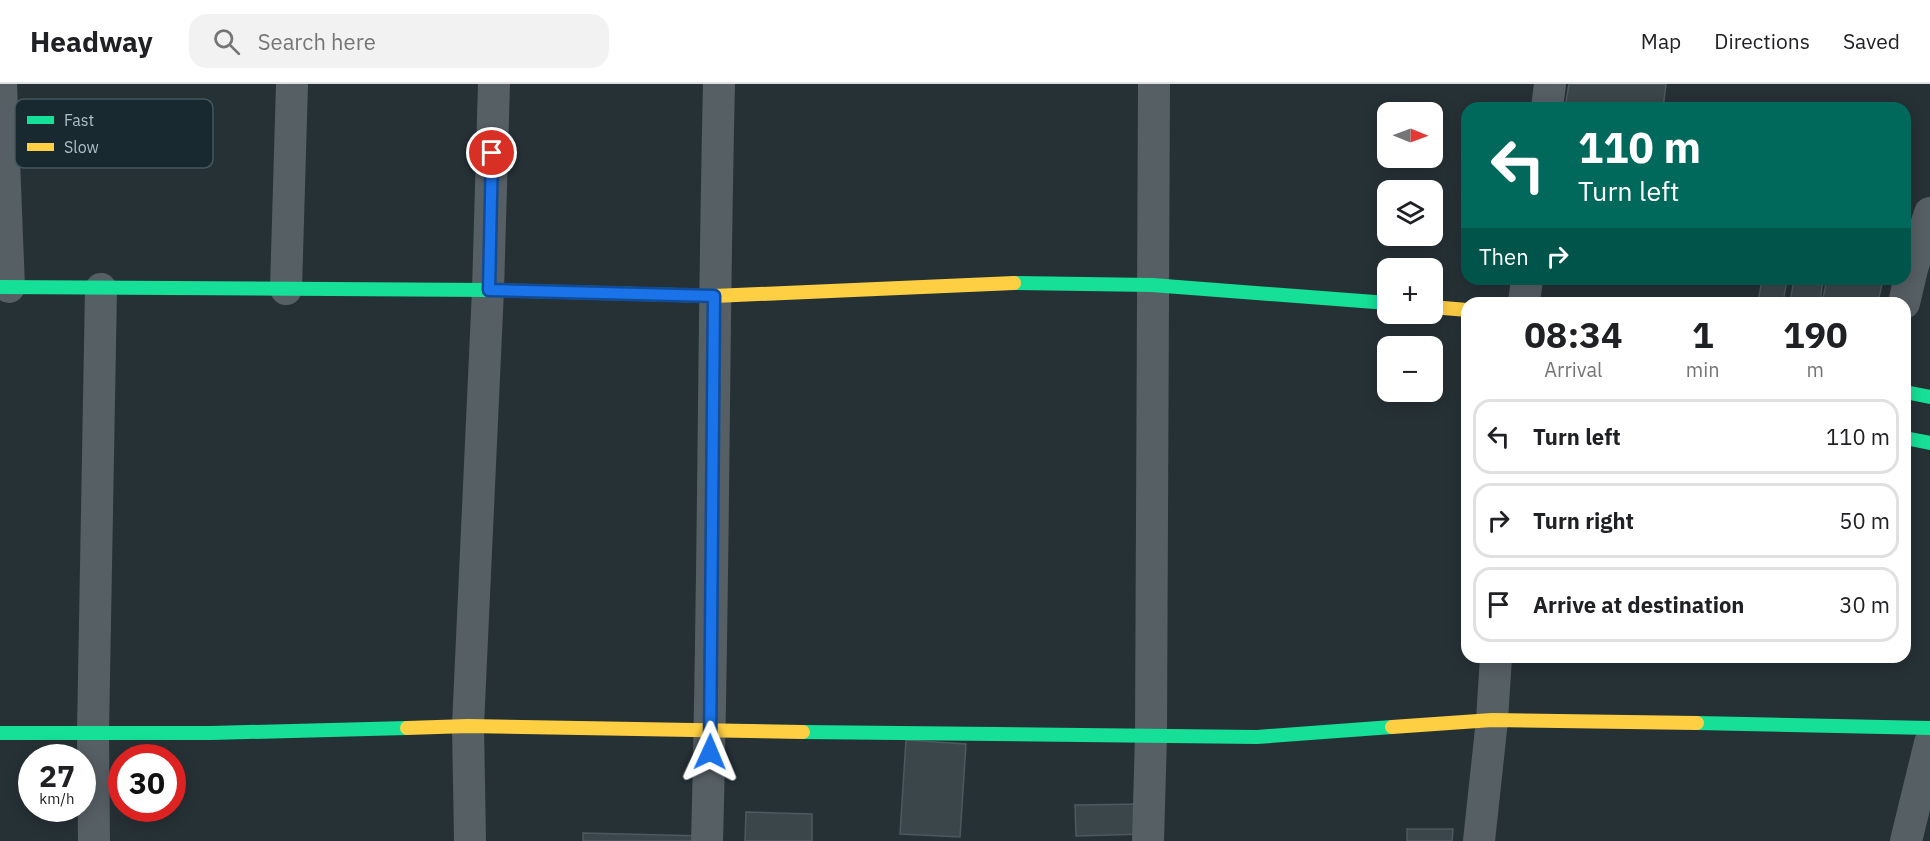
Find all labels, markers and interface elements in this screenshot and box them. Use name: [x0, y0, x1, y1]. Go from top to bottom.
search box: [189, 14, 609, 68]
text: Headway: [30, 23, 153, 60]
icon: search: [210, 25, 243, 58]
text: Search here: [258, 27, 376, 56]
text: Map: [1641, 27, 1681, 55]
text: Directions: [1714, 27, 1810, 55]
text: Saved: [1843, 27, 1900, 55]
legend: [15, 99, 213, 168]
north arrow: [1377, 102, 1443, 168]
map controls: [1377, 102, 1443, 402]
text: Fast: [64, 110, 94, 130]
text: 110 m: [1578, 120, 1701, 175]
icon: left: [1479, 126, 1557, 204]
pin: [466, 127, 517, 178]
icon: arrive: [475, 136, 508, 169]
text: Slow: [64, 137, 99, 157]
text: Turn left: [1578, 173, 1679, 208]
button: layers: [1377, 180, 1443, 246]
icon: right: [1541, 240, 1574, 273]
text: Then: [1479, 242, 1529, 271]
button: +: [1377, 258, 1443, 324]
text: 08:34: [1524, 311, 1623, 358]
text: 1: [1692, 311, 1714, 358]
text: 190: [1783, 311, 1848, 358]
button: −: [1377, 336, 1443, 402]
text: Arrival: [1544, 356, 1603, 383]
text: min: [1686, 356, 1720, 383]
text: m: [1807, 356, 1824, 383]
icon: left: [1482, 420, 1515, 453]
text: Turn left: [1533, 422, 1621, 451]
text: 110 m: [1826, 422, 1890, 451]
icon: right: [1482, 504, 1515, 537]
text: Turn right: [1533, 506, 1634, 535]
text: 50 m: [1839, 506, 1890, 535]
icon: arrive: [1482, 588, 1515, 621]
text: Arrive at destination: [1533, 590, 1744, 619]
text: 30 m: [1839, 590, 1890, 619]
position arrow: [678, 720, 742, 784]
speed limit sign: 30: [108, 744, 186, 822]
text: 27: [39, 756, 75, 795]
text: km/h: [39, 789, 75, 808]

